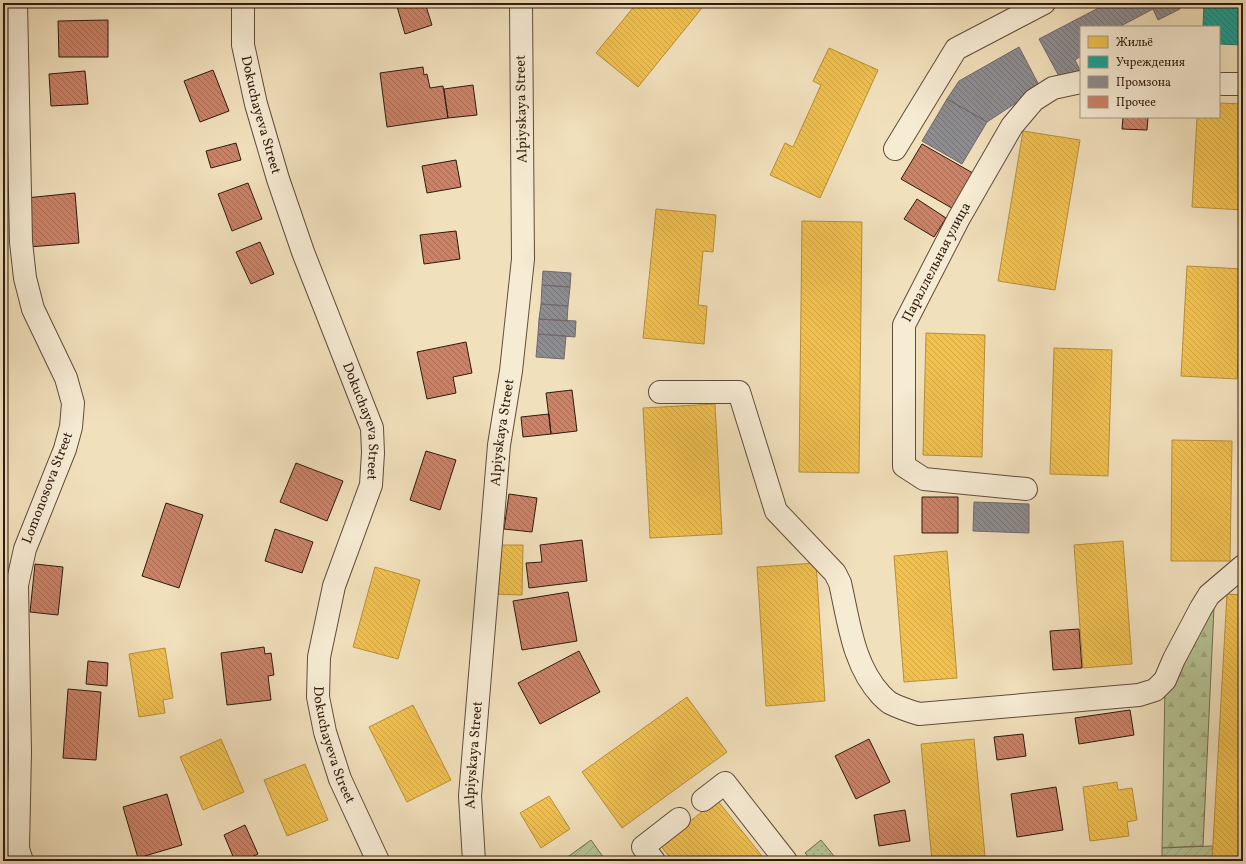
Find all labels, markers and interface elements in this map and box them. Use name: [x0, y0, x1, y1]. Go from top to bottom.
legend: [1080, 26, 1220, 118]
text: Жильё: [1116, 35, 1153, 51]
street label: Dokuchayeva Street: [236, 54, 286, 176]
street label: Alpiyskaya Street: [512, 55, 532, 163]
text: Учреждения: [1116, 55, 1185, 71]
text: Промзона: [1116, 75, 1171, 91]
text: Прочее: [1116, 95, 1156, 111]
street label: Параллельная улица: [898, 199, 976, 325]
street label: Dokuchayeva Street: [338, 360, 383, 481]
street label: Alpiyskaya Street: [486, 377, 519, 487]
street label: Lomonosova Street: [18, 429, 78, 547]
street label: Dokuchayeva Street: [309, 686, 360, 807]
street label: Alpiyskaya Street: [460, 700, 487, 810]

